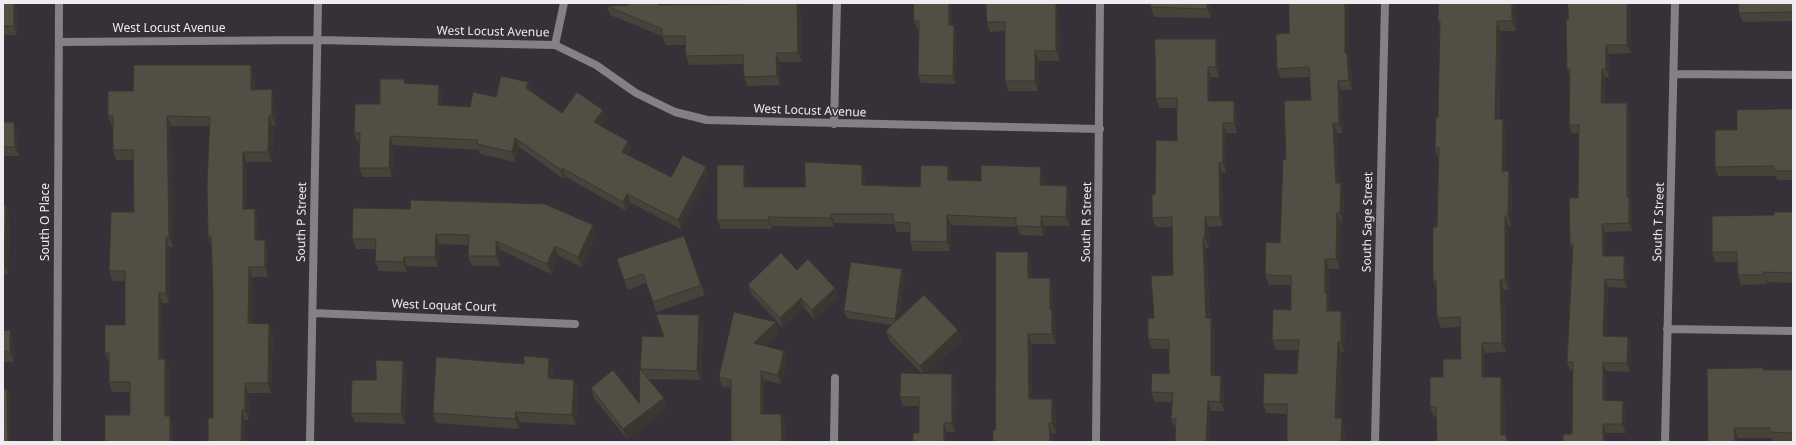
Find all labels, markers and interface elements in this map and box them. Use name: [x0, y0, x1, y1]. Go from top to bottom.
street label: West Locust Avenue: [113, 22, 225, 36]
street label: West Locust Avenue: [436, 24, 550, 40]
street label: West Locust Avenue: [753, 102, 867, 120]
street label: South Sage Street: [1360, 172, 1376, 272]
street label: South P Street: [294, 182, 310, 262]
street label: South R Street: [1079, 182, 1095, 262]
street label: South T Street: [1650, 182, 1668, 262]
street label: South O Place: [39, 183, 53, 261]
street label: West Loquat Court: [391, 297, 497, 315]

